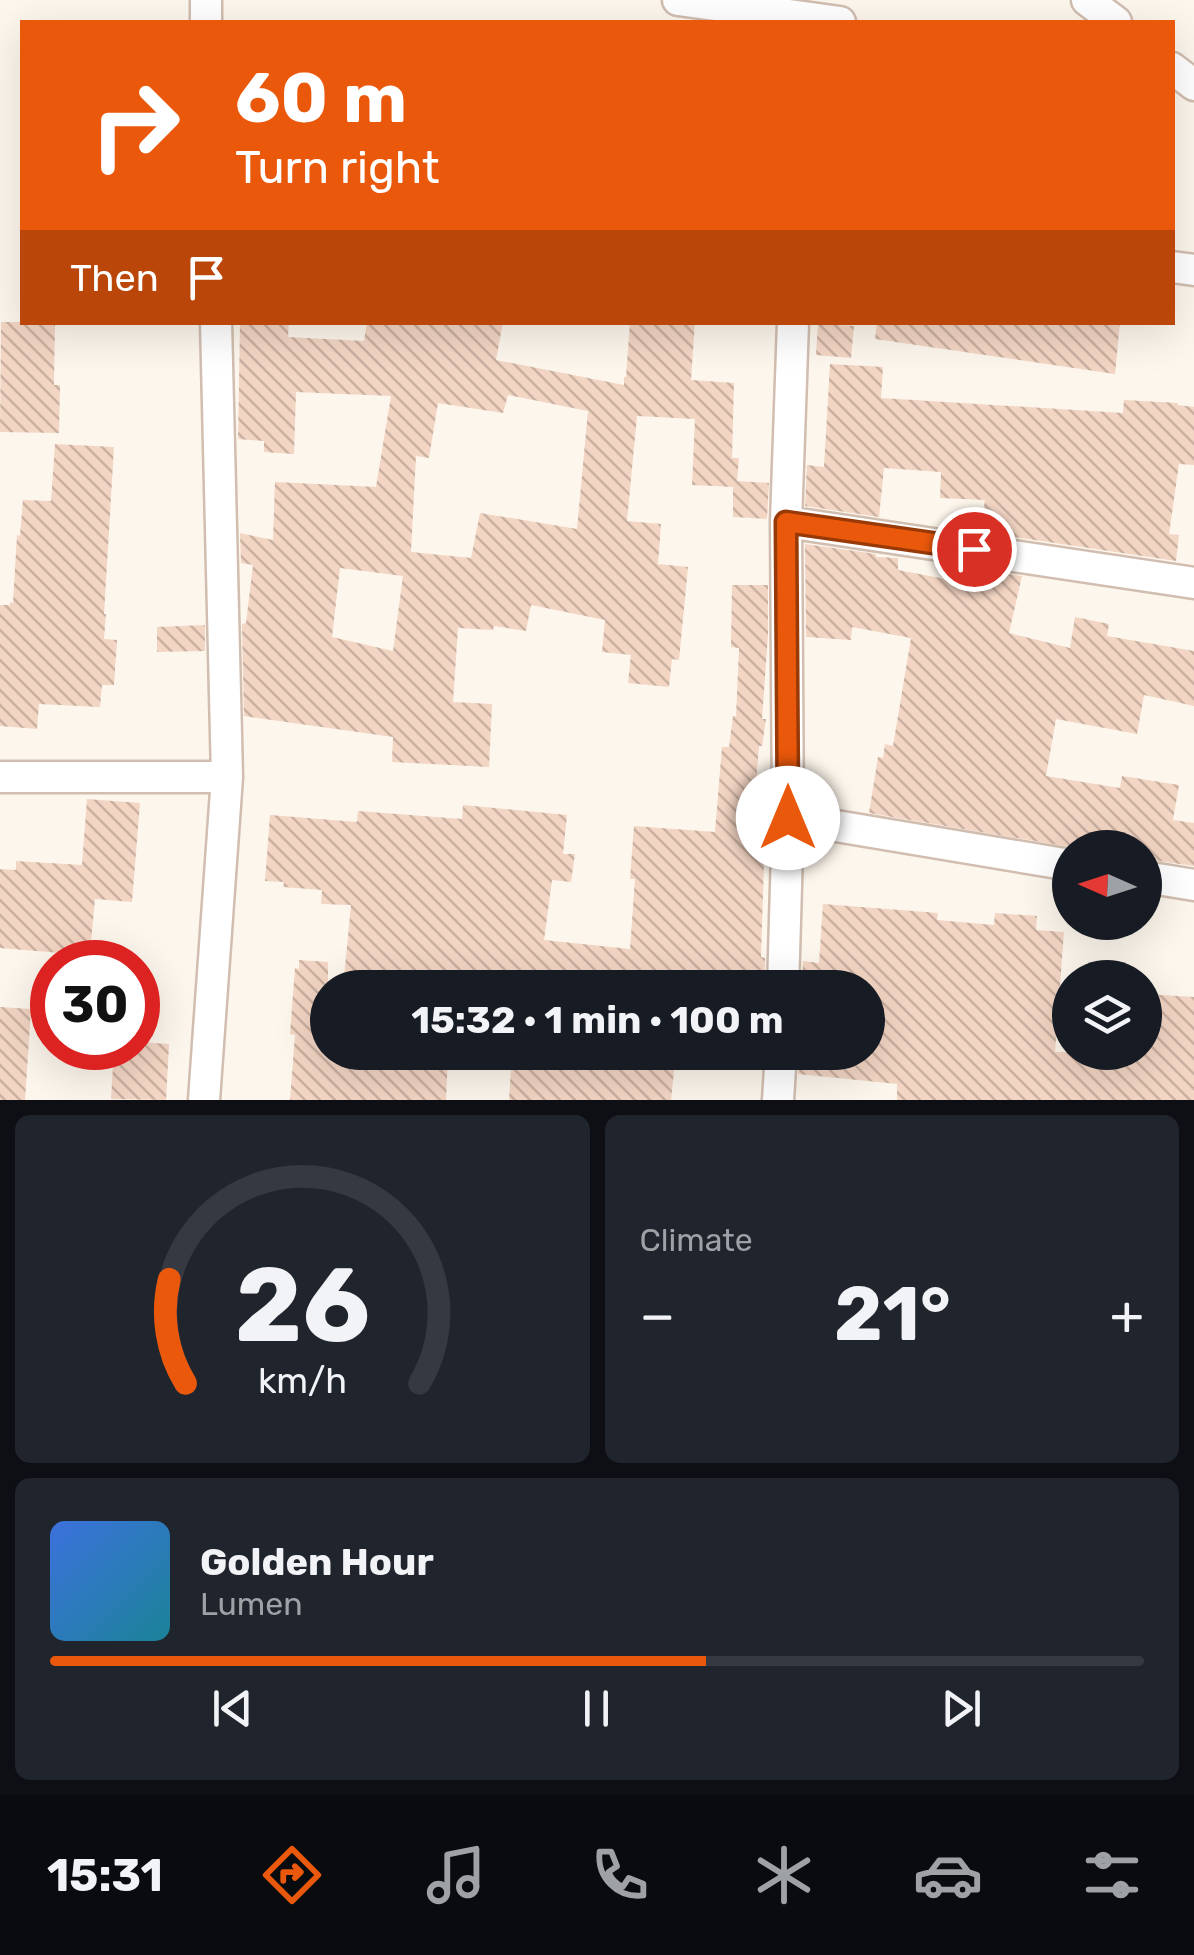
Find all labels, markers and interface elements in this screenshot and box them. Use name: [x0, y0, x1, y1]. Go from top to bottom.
text: 60 m: [235, 57, 407, 140]
icon: right: [70, 60, 200, 190]
text: Turn right: [235, 141, 439, 194]
icon: arrive: [179, 250, 234, 305]
text: Then: [70, 255, 159, 301]
pin: [932, 507, 1017, 592]
icon: arrive: [947, 522, 1002, 577]
position arrow: [736, 766, 840, 870]
north arrow: [1052, 830, 1162, 940]
map controls: [1052, 830, 1162, 1070]
speed limit sign: 30: [30, 940, 160, 1070]
button: layers: [1052, 960, 1162, 1070]
text: 15:32 · 1 min · 100 m: [411, 997, 784, 1043]
text: Climate: [640, 1221, 753, 1259]
text: 26: [235, 1244, 370, 1367]
text: 21°: [834, 1270, 951, 1359]
text: −: [640, 1283, 675, 1348]
text: +: [1110, 1283, 1144, 1348]
text: km/h: [258, 1360, 347, 1402]
text: Golden Hour: [200, 1539, 434, 1585]
text: Lumen: [200, 1585, 303, 1623]
icon: previous: [205, 1681, 260, 1736]
icon: pause: [569, 1681, 624, 1736]
icon: next: [934, 1681, 989, 1736]
icon: directions: [257, 1840, 327, 1910]
icon: music: [421, 1840, 491, 1910]
icon: phone: [585, 1840, 655, 1910]
icon: climate: [749, 1840, 819, 1910]
icon: car: [913, 1840, 983, 1910]
icon: filters: [1077, 1840, 1147, 1910]
text: 15:31: [47, 1849, 163, 1902]

